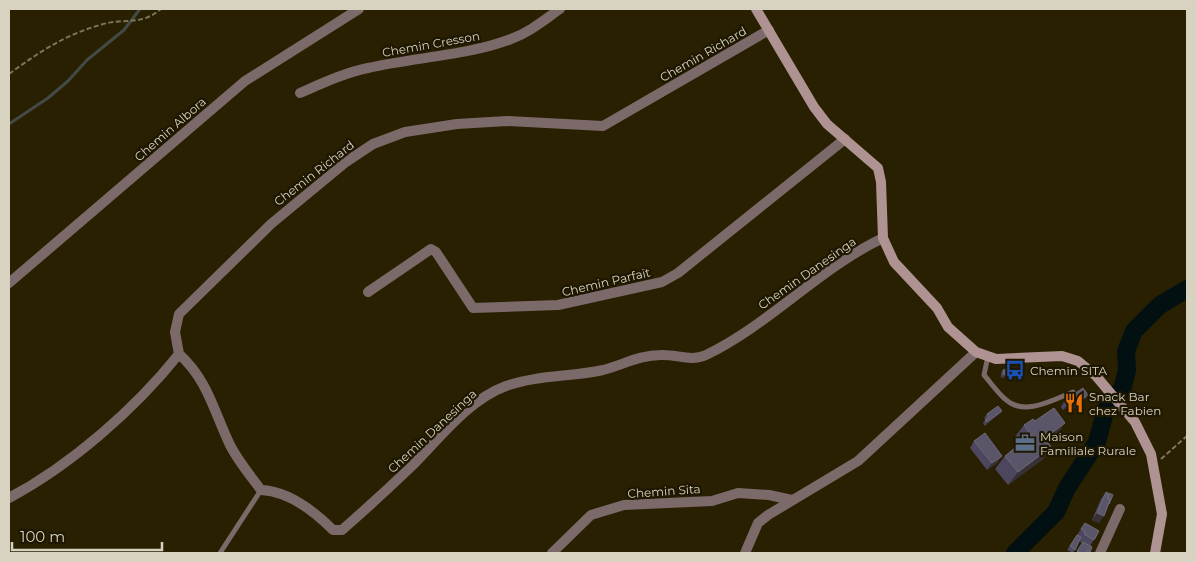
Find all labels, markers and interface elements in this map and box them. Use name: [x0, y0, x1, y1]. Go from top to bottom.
street label: Chemin Richard: [657, 23, 749, 85]
street label: Chemin Cresson: [381, 28, 481, 60]
street label: Chemin Albora: [131, 94, 209, 164]
street label: Chemin Richard: [271, 137, 357, 209]
street label: Chemin Danesinga: [755, 234, 859, 312]
street label: Chemin Parfait: [560, 264, 652, 299]
bus stop icon: Chemin SITA: [1004, 359, 1026, 381]
place label: Chemin SITA: [1030, 363, 1108, 378]
street label: Chemin Danesinga: [384, 386, 480, 476]
place label: Snack Bar chez Fabien: [1089, 389, 1161, 418]
restaurant icon: Snack Bar chez Fabien: [1063, 392, 1085, 414]
place label: Maison Familiale Rurale: [1040, 429, 1136, 458]
office icon: Maison Familiale Rurale: [1014, 432, 1036, 454]
street label: Chemin Sita: [627, 481, 701, 501]
scale bar: [12, 520, 162, 552]
text: 100 m: [20, 527, 65, 546]

